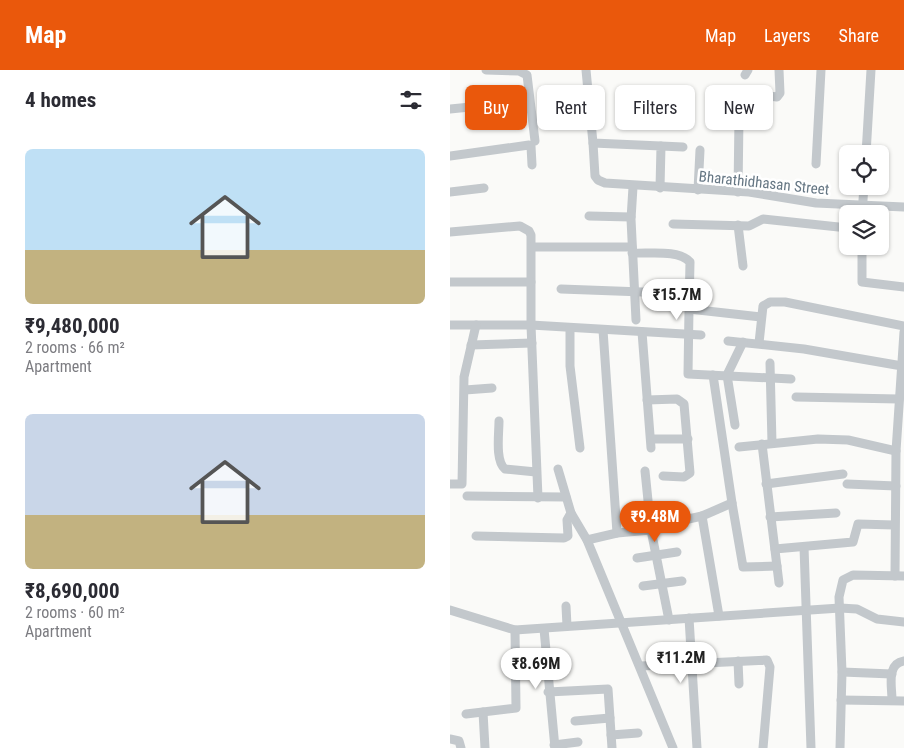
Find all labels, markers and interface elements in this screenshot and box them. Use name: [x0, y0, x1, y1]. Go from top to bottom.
text: Map: [25, 21, 66, 49]
text: Map: [705, 25, 736, 46]
text: Layers: [764, 25, 811, 46]
text: Share: [839, 25, 879, 46]
chip: Buy: [465, 85, 527, 130]
chip: Rent: [537, 85, 605, 130]
chip: Filters: [615, 85, 695, 130]
chip: New: [705, 85, 773, 130]
icon: filters: [397, 86, 425, 114]
text: 4 homes: [25, 88, 96, 112]
map controls: [839, 145, 889, 255]
button: locate: [839, 145, 889, 195]
street label: Bharathidhasan Street: [698, 167, 830, 199]
icon: home: [180, 182, 270, 272]
button: layers: [839, 205, 889, 255]
pin: ₹15.7M: [636, 278, 718, 321]
text: ₹15.7M: [653, 285, 701, 304]
text: ₹9,480,000: [25, 314, 120, 338]
text: 2 rooms · 66 m²: [25, 338, 125, 357]
text: Apartment: [25, 357, 92, 376]
icon: home: [180, 447, 270, 537]
pin: ₹9.48M: [614, 500, 696, 543]
text: ₹9.48M: [631, 507, 679, 526]
text: ₹8,690,000: [25, 579, 120, 603]
text: 2 rooms · 60 m²: [25, 603, 125, 622]
text: Apartment: [25, 622, 92, 641]
pin: ₹11.2M: [640, 642, 722, 684]
pin: ₹8.69M: [495, 648, 577, 690]
text: ₹11.2M: [657, 648, 705, 667]
text: ₹8.69M: [512, 654, 560, 673]

